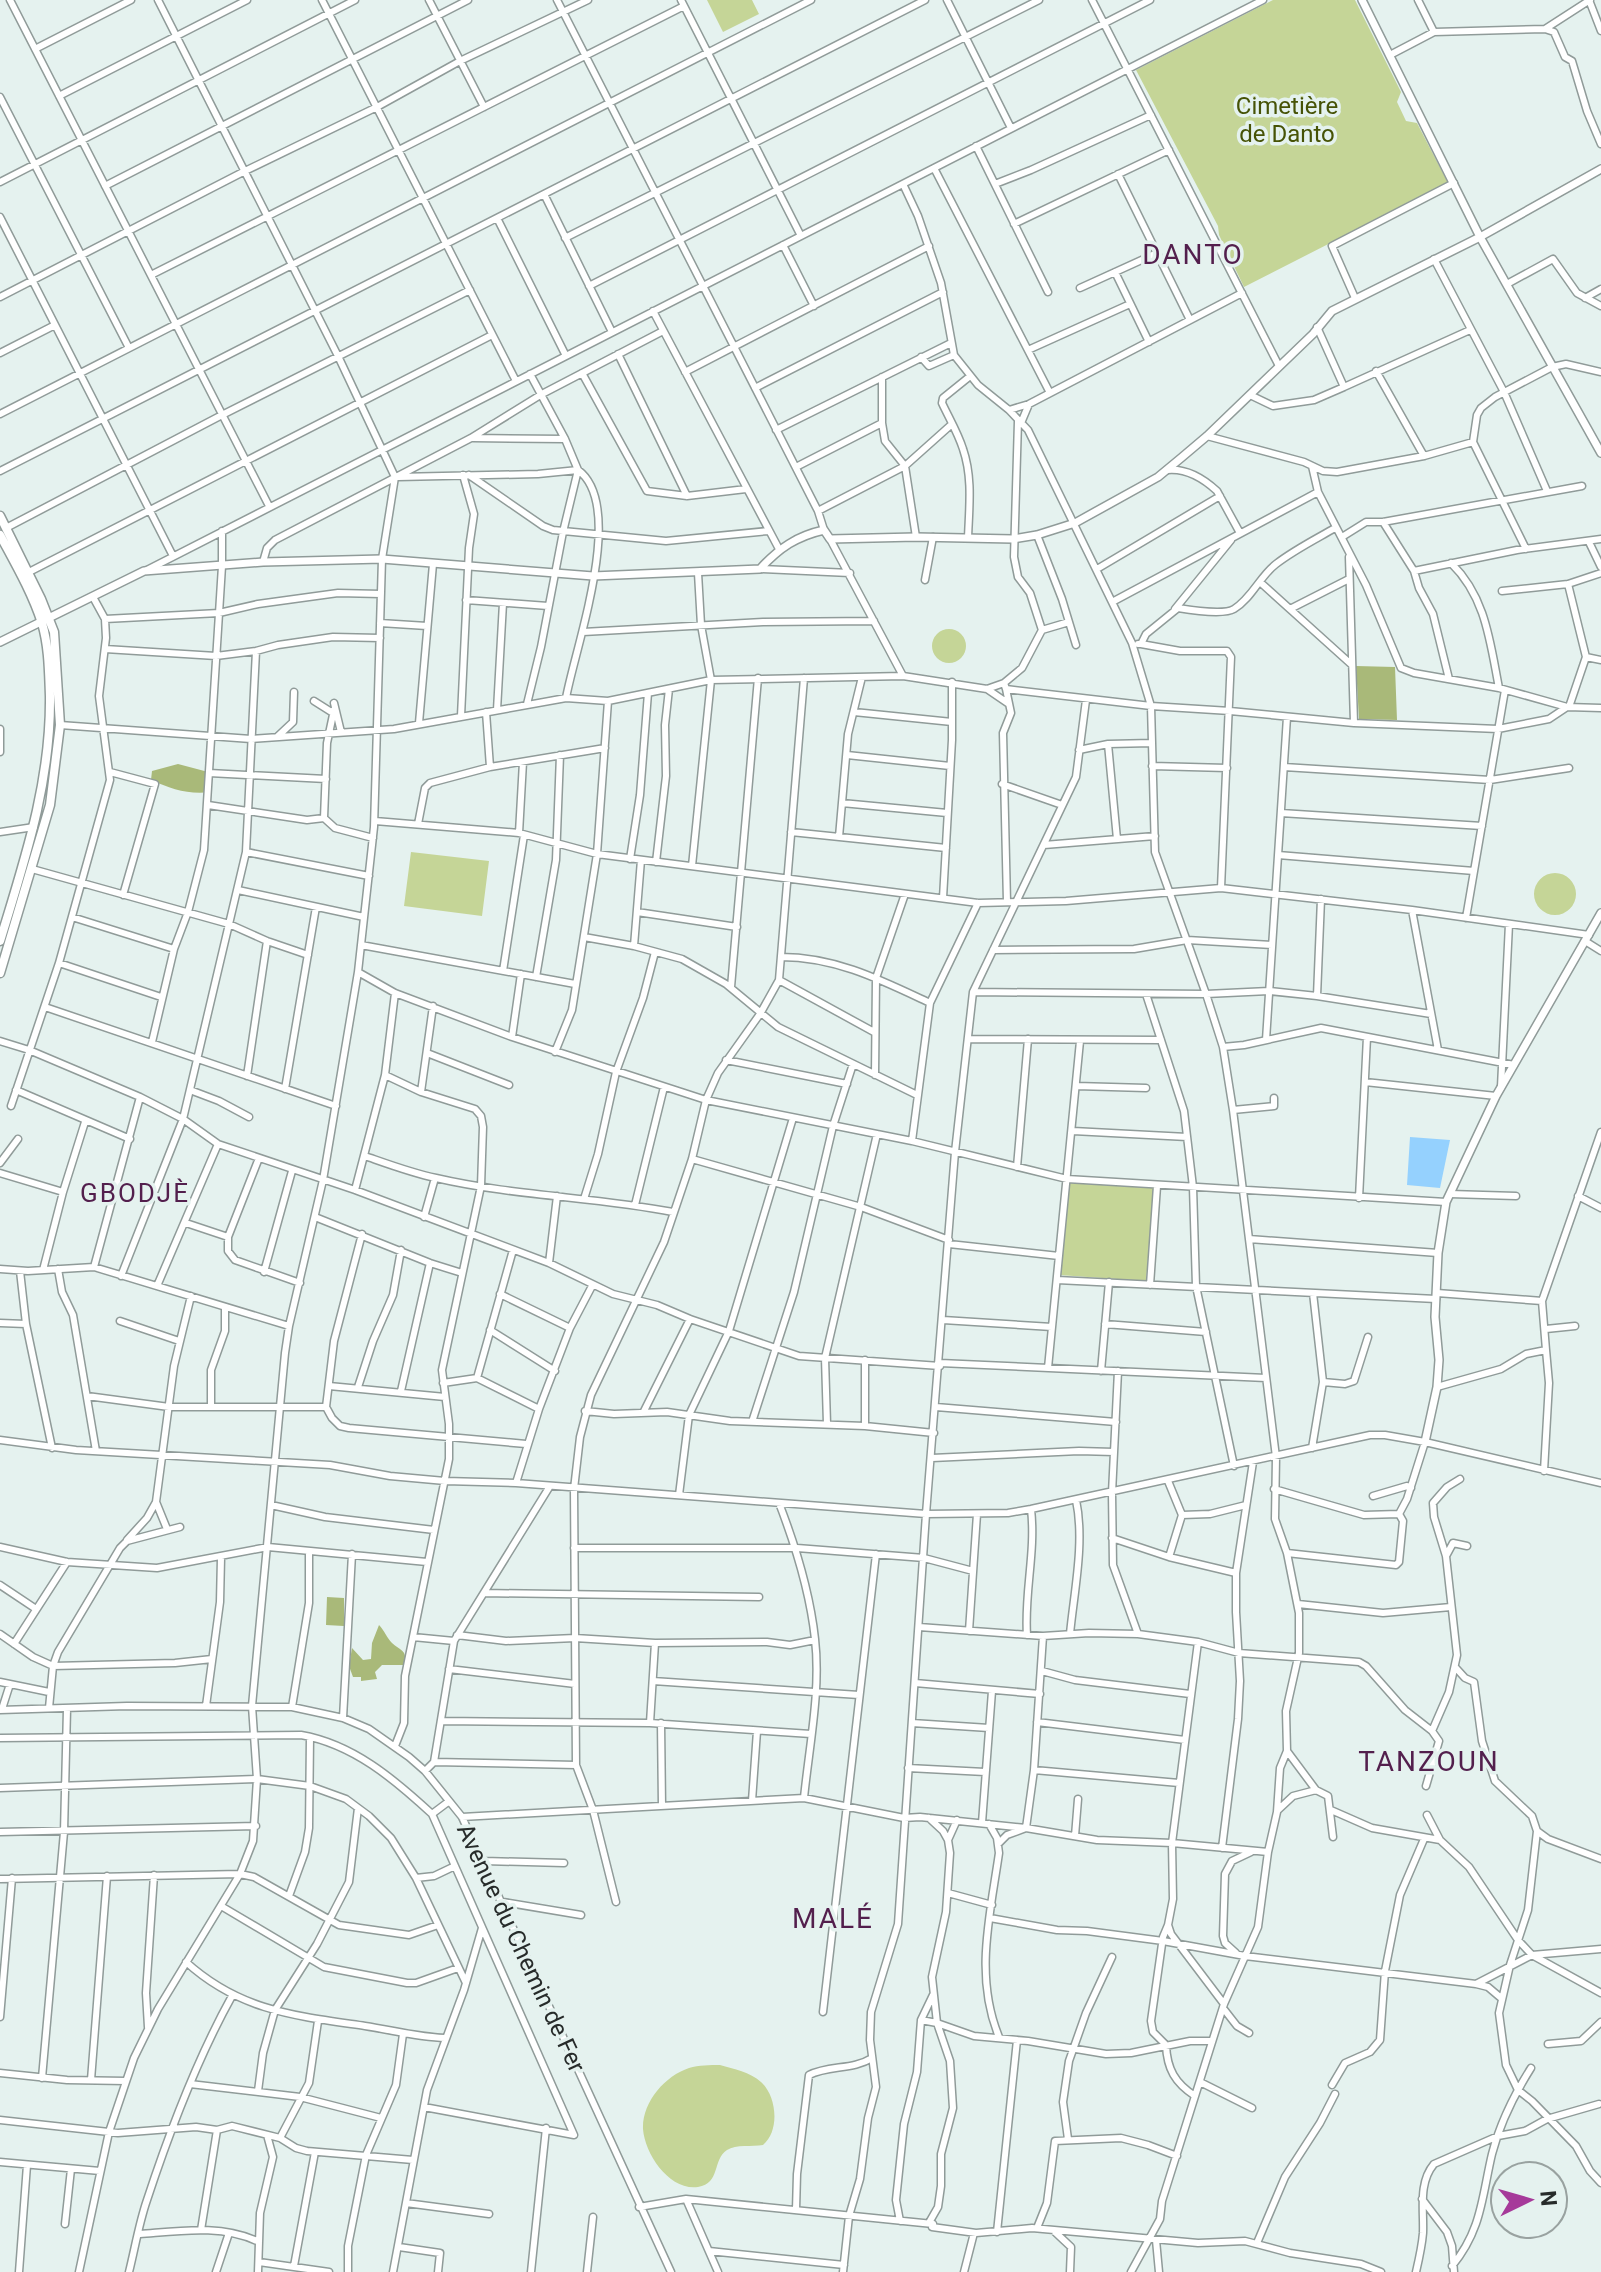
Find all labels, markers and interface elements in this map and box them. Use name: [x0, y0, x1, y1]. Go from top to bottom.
park label: Cimetière de Danto: [1236, 92, 1338, 148]
district label: DANTO: [1142, 238, 1244, 271]
district label: GBODJÈ: [80, 1178, 190, 1208]
district label: TANZOUN: [1358, 1745, 1500, 1778]
street label: Avenue du Chemin de Fer: [451, 1819, 591, 2077]
district label: MALÉ: [792, 1902, 874, 1935]
north arrow: [1489, 2160, 1569, 2240]
text: N: [1535, 2189, 1562, 2207]

